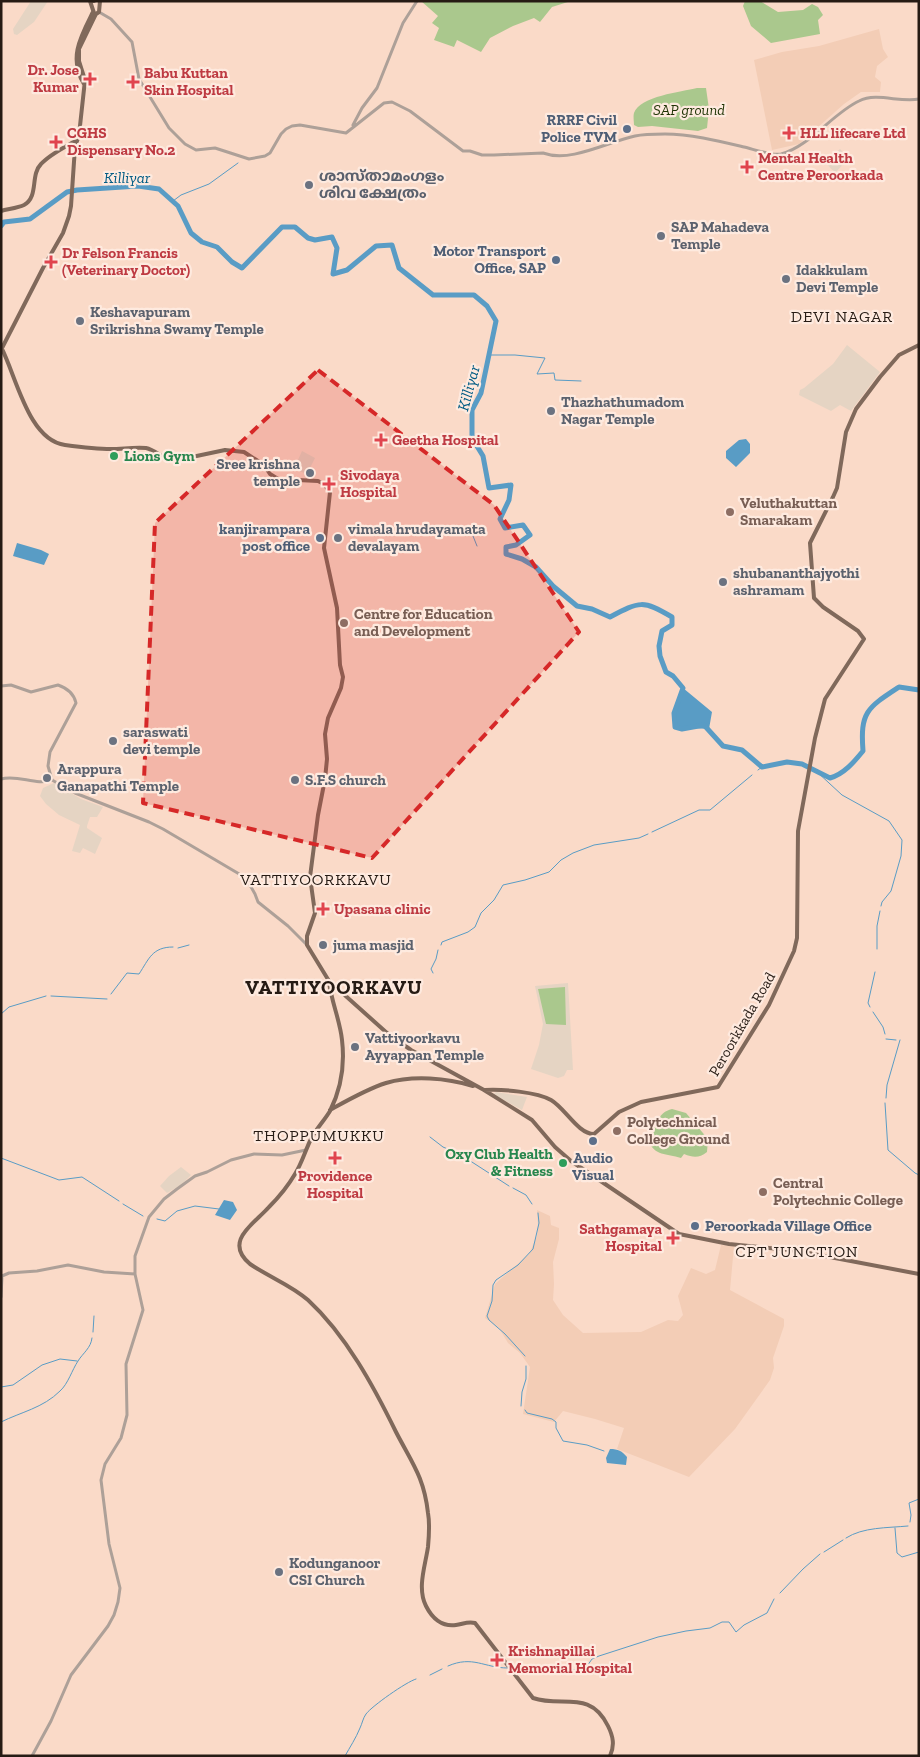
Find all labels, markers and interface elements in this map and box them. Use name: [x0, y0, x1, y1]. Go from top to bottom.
place label: Dr. Jose Kumar: [28, 61, 79, 96]
place label: Babu Kuttan Skin Hospital: [144, 64, 234, 99]
marker: Dr. Jose Kumar: [83, 72, 97, 86]
marker: Babu Kuttan Skin Hospital: [126, 75, 140, 89]
park label: SAP ground: [653, 101, 725, 119]
place label: RRRF Civil Police TVM: [541, 111, 617, 146]
marker: RRRF Civil Police TVM: [621, 123, 633, 135]
place label: CGHS Dispensary No.2: [67, 124, 175, 159]
place label: HLL lifecare Ltd: [800, 124, 906, 142]
marker: HLL lifecare Ltd: [782, 126, 796, 140]
marker: CGHS Dispensary No.2: [49, 135, 63, 149]
place label: Mental Health Centre Peroorkada: [758, 149, 884, 184]
marker: Mental Health Centre Peroorkada: [740, 160, 754, 174]
place label: ശാസ്താമംഗളം ശിവ ക്ഷേത്രം: [319, 167, 445, 202]
water label: Killiyar: [104, 168, 151, 187]
marker: ശാസ്താമംഗളം ശിവ ക്ഷേത്രം: [303, 179, 315, 191]
place label: SAP Mahadeva Temple: [671, 218, 770, 253]
marker: SAP Mahadeva Temple: [655, 230, 667, 242]
place label: Motor Transport Office, SAP: [433, 242, 547, 277]
place label: Dr Felson Francis (Veterinary Doctor): [62, 244, 190, 279]
marker: Motor Transport Office, SAP: [550, 254, 562, 266]
marker: Dr Felson Francis (Veterinary Doctor): [44, 255, 58, 269]
place label: Idakkulam Devi Temple: [796, 261, 878, 296]
marker: Idakkulam Devi Temple: [780, 273, 792, 285]
place label: Keshavapuram Srikrishna Swamy Temple: [90, 303, 264, 338]
district label: DEVI NAGAR: [791, 307, 893, 326]
marker: Keshavapuram Srikrishna Swamy Temple: [74, 315, 86, 327]
water label: Killiyar: [453, 363, 484, 413]
place label: Thazhathumadom Nagar Temple: [561, 393, 684, 428]
marker: Thazhathumadom Nagar Temple: [545, 405, 557, 417]
place label: Geetha Hospital: [392, 431, 499, 449]
marker: Geetha Hospital: [374, 433, 388, 447]
place label: Lions Gym: [124, 447, 195, 465]
marker: Lions Gym: [108, 450, 120, 462]
place label: Sree krishna temple: [216, 455, 300, 490]
place label: Sivodaya Hospital: [340, 466, 400, 501]
marker: Sree krishna temple: [304, 467, 316, 479]
marker: Sivodaya Hospital: [322, 477, 336, 491]
place label: Veluthakuttan Smarakam: [740, 494, 837, 529]
marker: Veluthakuttan Smarakam: [724, 506, 736, 518]
place label: kanjirampara post office: [219, 520, 310, 555]
place label: vimala hrudayamata devalayam: [348, 520, 486, 555]
marker: kanjirampara post office: [314, 532, 326, 544]
marker: vimala hrudayamata devalayam: [332, 532, 344, 544]
place label: shubananthajyothi ashramam: [733, 564, 860, 599]
marker: shubananthajyothi ashramam: [717, 576, 729, 588]
place label: Centre for Education and Development: [354, 605, 493, 640]
marker: Centre for Education and Development: [338, 617, 350, 629]
place label: saraswati devi temple: [123, 723, 200, 758]
marker: saraswati devi temple: [107, 735, 119, 747]
place label: Arappura Ganapathi Temple: [57, 760, 179, 795]
place label: S.F.S church: [305, 771, 386, 789]
marker: Arappura Ganapathi Temple: [41, 772, 53, 784]
marker: S.F.S church: [289, 774, 301, 786]
district label: VATTIYOORKKAVU: [239, 870, 392, 889]
place label: Upasana clinic: [334, 900, 431, 918]
marker: Upasana clinic: [316, 902, 330, 916]
place label: juma masjid: [332, 936, 414, 954]
marker: juma masjid: [317, 939, 329, 951]
street label: Peroorkkada Road: [705, 968, 779, 1079]
district label: VATTIYOORKAVU: [245, 975, 423, 999]
place label: Vattiyoorkavu Ayyappan Temple: [365, 1029, 484, 1064]
marker: Vattiyoorkavu Ayyappan Temple: [349, 1041, 361, 1053]
place label: Polytechnical College Ground: [627, 1113, 730, 1148]
marker: Polytechnical College Ground: [611, 1125, 623, 1137]
district label: THOPPUMUKKU: [253, 1126, 385, 1145]
marker: Audio Visual: [587, 1135, 599, 1147]
place label: Oxy Club Health & Fitness: [445, 1145, 553, 1180]
place label: Audio Visual: [572, 1149, 614, 1184]
marker: Providence Hospital: [328, 1151, 342, 1165]
marker: Oxy Club Health & Fitness: [557, 1157, 569, 1169]
place label: Providence Hospital: [298, 1167, 372, 1202]
place label: Central Polytechnic College: [773, 1174, 903, 1209]
marker: Central Polytechnic College: [757, 1186, 769, 1198]
place label: Peroorkada Village Office: [705, 1217, 872, 1235]
place label: Sathgamaya Hospital: [579, 1220, 662, 1255]
marker: Peroorkada Village Office: [689, 1220, 701, 1232]
marker: Sathgamaya Hospital: [666, 1231, 680, 1245]
district label: CPT JUNCTION: [735, 1242, 859, 1261]
place label: Kodunganoor CSI Church: [289, 1554, 381, 1589]
marker: Kodunganoor CSI Church: [273, 1566, 285, 1578]
place label: Krishnapillai Memorial Hospital: [508, 1642, 632, 1677]
marker: Krishnapillai Memorial Hospital: [490, 1653, 504, 1667]

